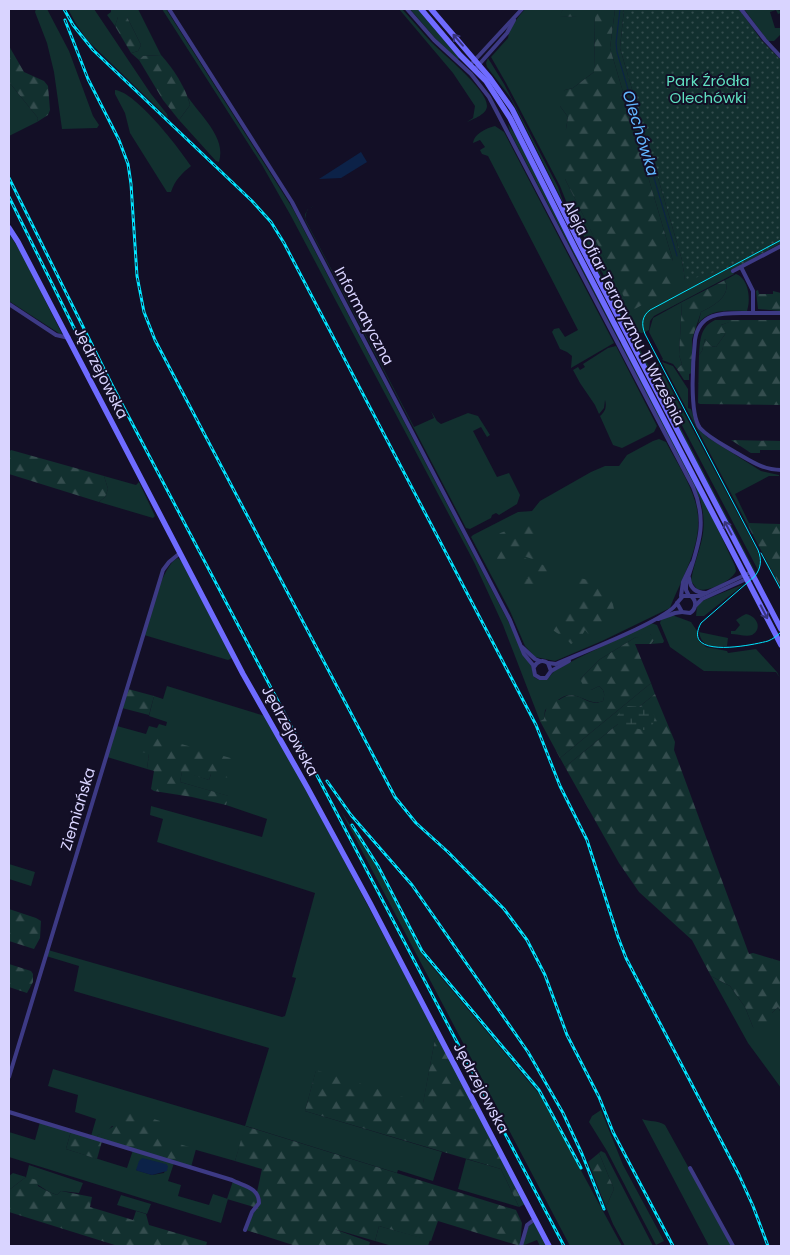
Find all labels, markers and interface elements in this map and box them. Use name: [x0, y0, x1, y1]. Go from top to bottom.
one-way arrow: [452, 34, 464, 47]
park label: Park Źródła Olechówki: [666, 70, 750, 108]
water label: Olechówka: [617, 87, 665, 179]
street label: Aleja Ofiar Terroryzmu 11 Września: [558, 196, 691, 429]
street label: Informatyczna: [330, 263, 399, 369]
street label: Jędrzejowska: [69, 323, 134, 422]
one-way arrow: [723, 521, 733, 536]
one-way arrow: [760, 604, 769, 619]
street label: Jędrzejowska: [257, 682, 324, 780]
street label: Ziemiańska: [55, 765, 100, 853]
street label: Jędrzejowska: [449, 1038, 514, 1137]

